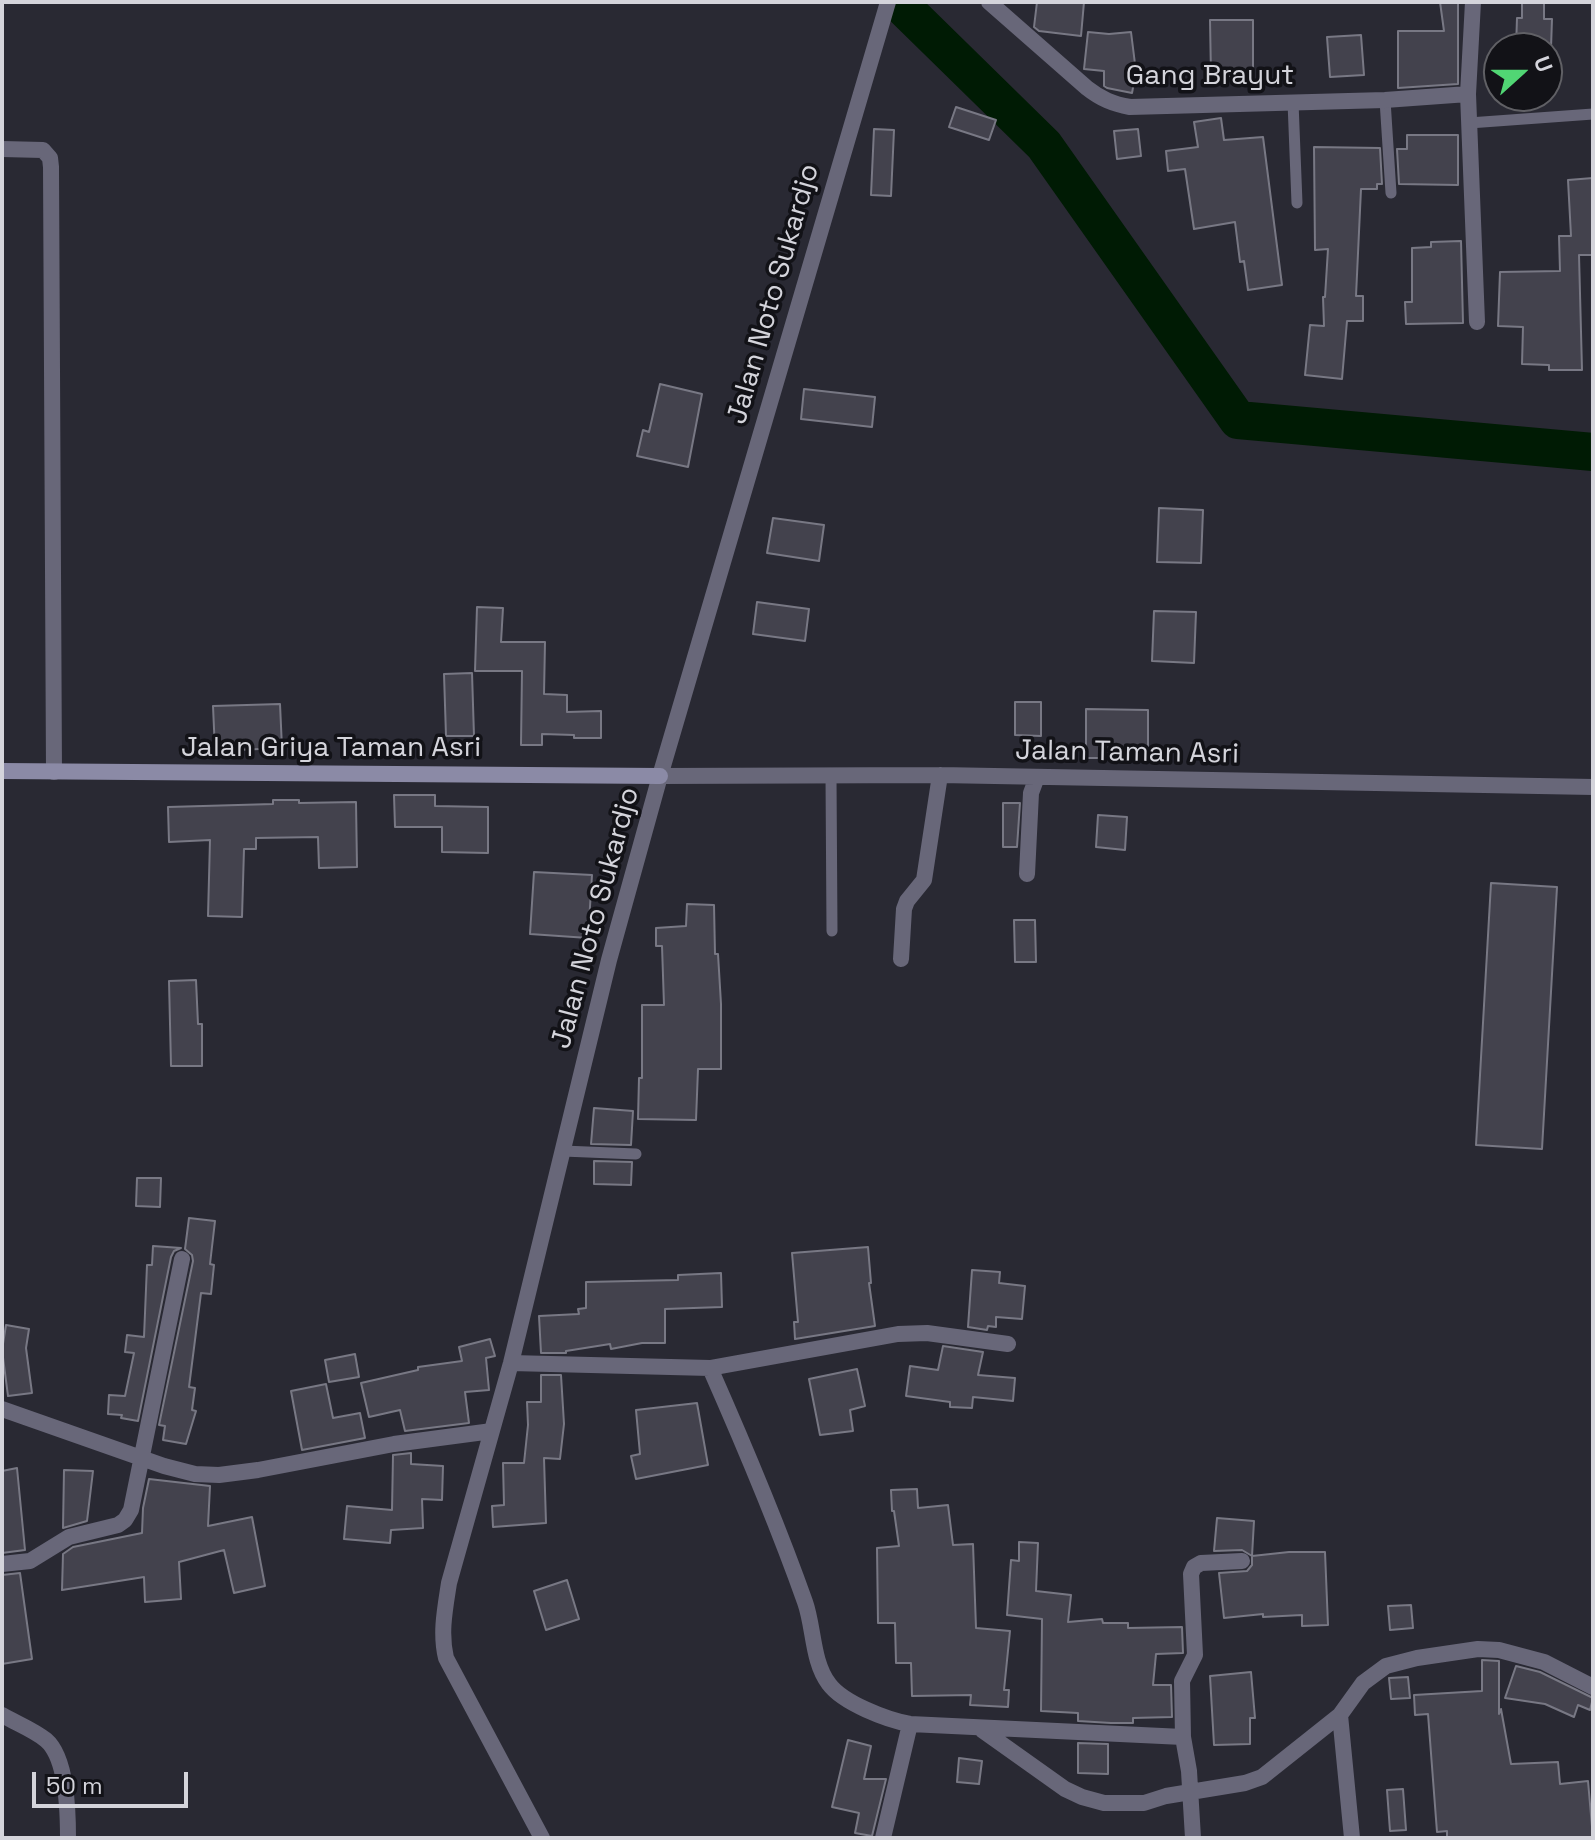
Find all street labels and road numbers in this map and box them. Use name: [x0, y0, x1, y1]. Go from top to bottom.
street label: Gang Brayut: [1126, 59, 1294, 93]
street label: Jalan Noto Sukardjo: [721, 160, 827, 428]
street label: Jalan Griya Taman Asri: [181, 731, 481, 765]
street label: Jalan Taman Asri: [1015, 734, 1239, 772]
street label: Jalan Noto Sukardjo: [545, 784, 647, 1052]

